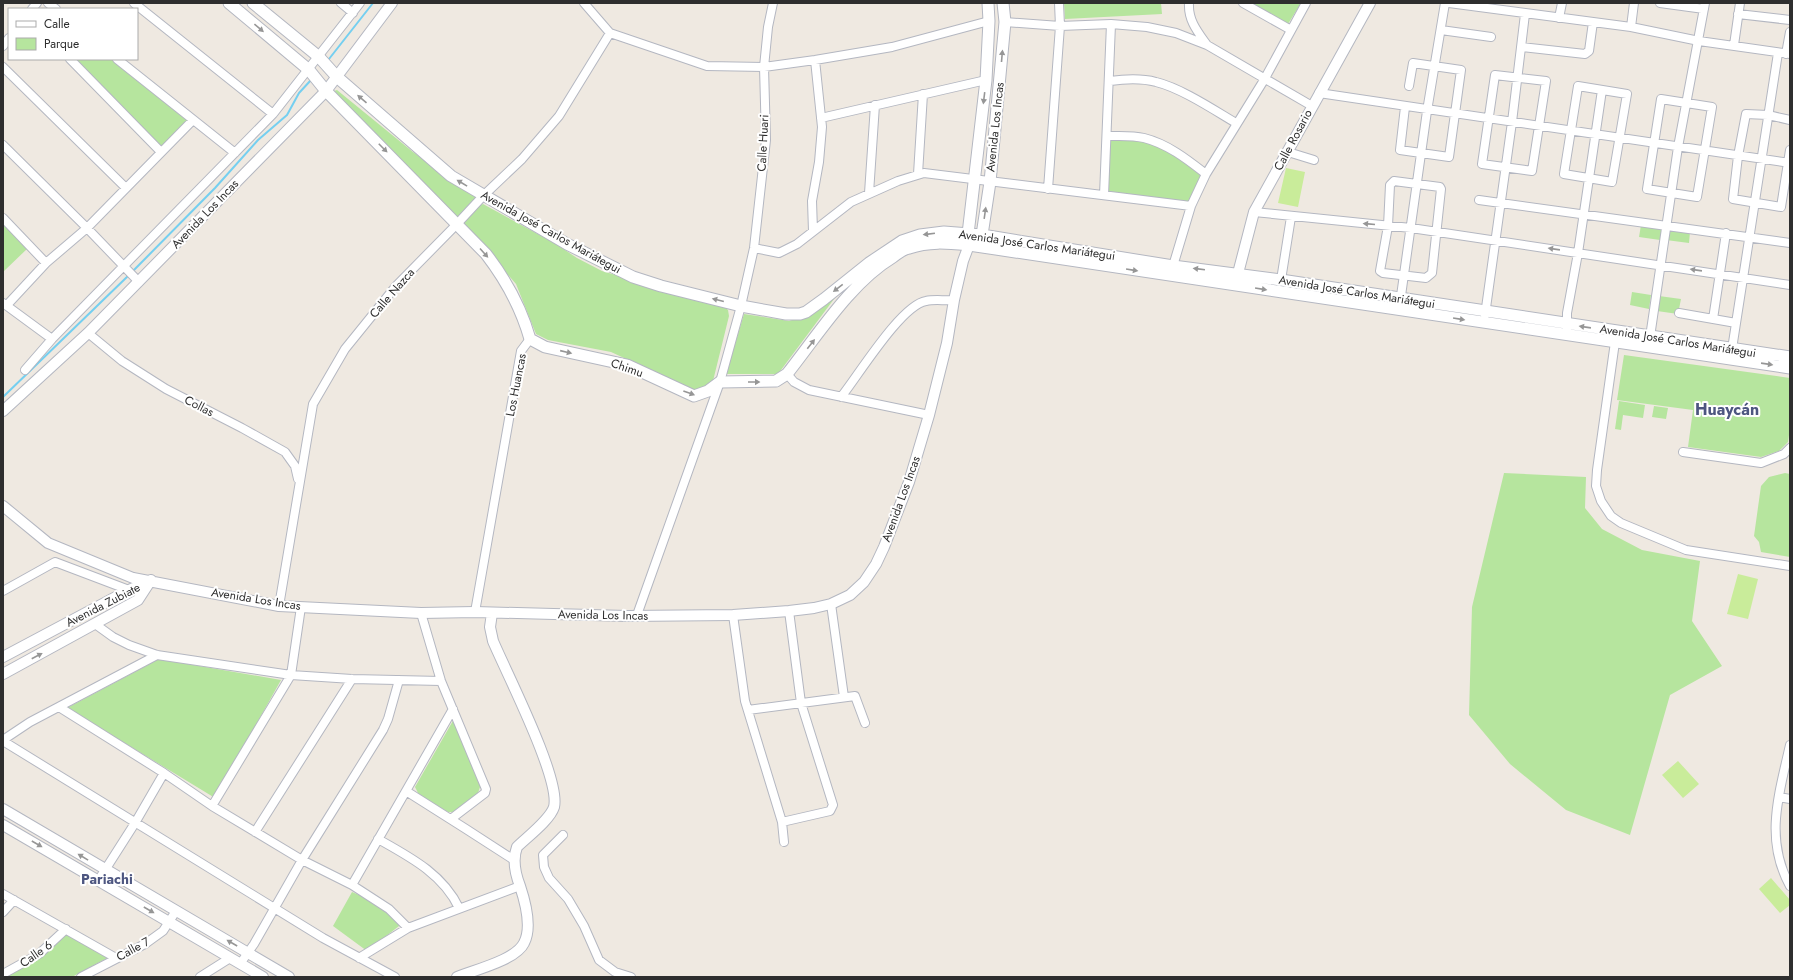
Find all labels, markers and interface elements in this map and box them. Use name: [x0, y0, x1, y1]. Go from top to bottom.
legend: [8, 8, 138, 60]
text: Calle: [44, 15, 70, 33]
one-way arrow: [253, 23, 264, 32]
text: Parque: [44, 35, 79, 53]
one-way arrow: [999, 50, 1005, 62]
street label: Avenida Los Incas: [981, 81, 1009, 173]
one-way arrow: [981, 92, 987, 104]
one-way arrow: [357, 95, 367, 104]
street label: Calle Rosario: [1269, 106, 1317, 174]
street label: Calle Huari: [753, 114, 773, 172]
one-way arrow: [379, 143, 388, 153]
street label: Avenida Los Incas: [167, 175, 243, 253]
one-way arrow: [456, 179, 468, 186]
street label: Avenida José Carlos Mariátegui: [478, 186, 624, 278]
one-way arrow: [982, 207, 988, 219]
one-way arrow: [1363, 221, 1375, 227]
street label: Avenida José Carlos Mariátegui: [958, 225, 1116, 265]
one-way arrow: [923, 231, 935, 237]
one-way arrow: [1548, 246, 1560, 252]
one-way arrow: [480, 247, 489, 258]
street label: Calle Nazca: [365, 264, 419, 322]
one-way arrow: [1193, 266, 1205, 273]
one-way arrow: [1126, 267, 1138, 273]
one-way arrow: [1690, 267, 1702, 273]
street label: Avenida José Carlos Mariátegui: [1278, 271, 1436, 313]
one-way arrow: [833, 283, 844, 292]
one-way arrow: [1255, 286, 1267, 292]
one-way arrow: [712, 297, 724, 303]
one-way arrow: [1453, 316, 1465, 322]
street label: Avenida José Carlos Mariátegui: [1599, 320, 1757, 362]
one-way arrow: [1579, 324, 1591, 330]
one-way arrow: [806, 338, 815, 349]
one-way arrow: [560, 349, 573, 355]
street label: Los Huancas: [501, 352, 531, 418]
street label: Chimu: [608, 354, 646, 382]
one-way arrow: [1761, 361, 1773, 367]
one-way arrow: [748, 379, 761, 385]
street label: Collas: [181, 391, 217, 421]
one-way arrow: [683, 391, 695, 397]
district label: Huaycán: [1695, 398, 1759, 421]
street label: Avenida Los Incas: [877, 453, 925, 544]
street label: Avenida Zubiate: [63, 578, 143, 632]
street label: Avenida Los Incas: [210, 583, 302, 615]
street label: Avenida Los Incas: [558, 605, 648, 625]
one-way arrow: [31, 652, 43, 659]
one-way arrow: [31, 841, 43, 848]
one-way arrow: [77, 853, 89, 860]
district label: Pariachi: [81, 869, 133, 889]
one-way arrow: [143, 906, 155, 913]
street label: Calle 7: [113, 932, 154, 965]
street label: Calle 6: [16, 936, 56, 972]
one-way arrow: [226, 940, 238, 947]

